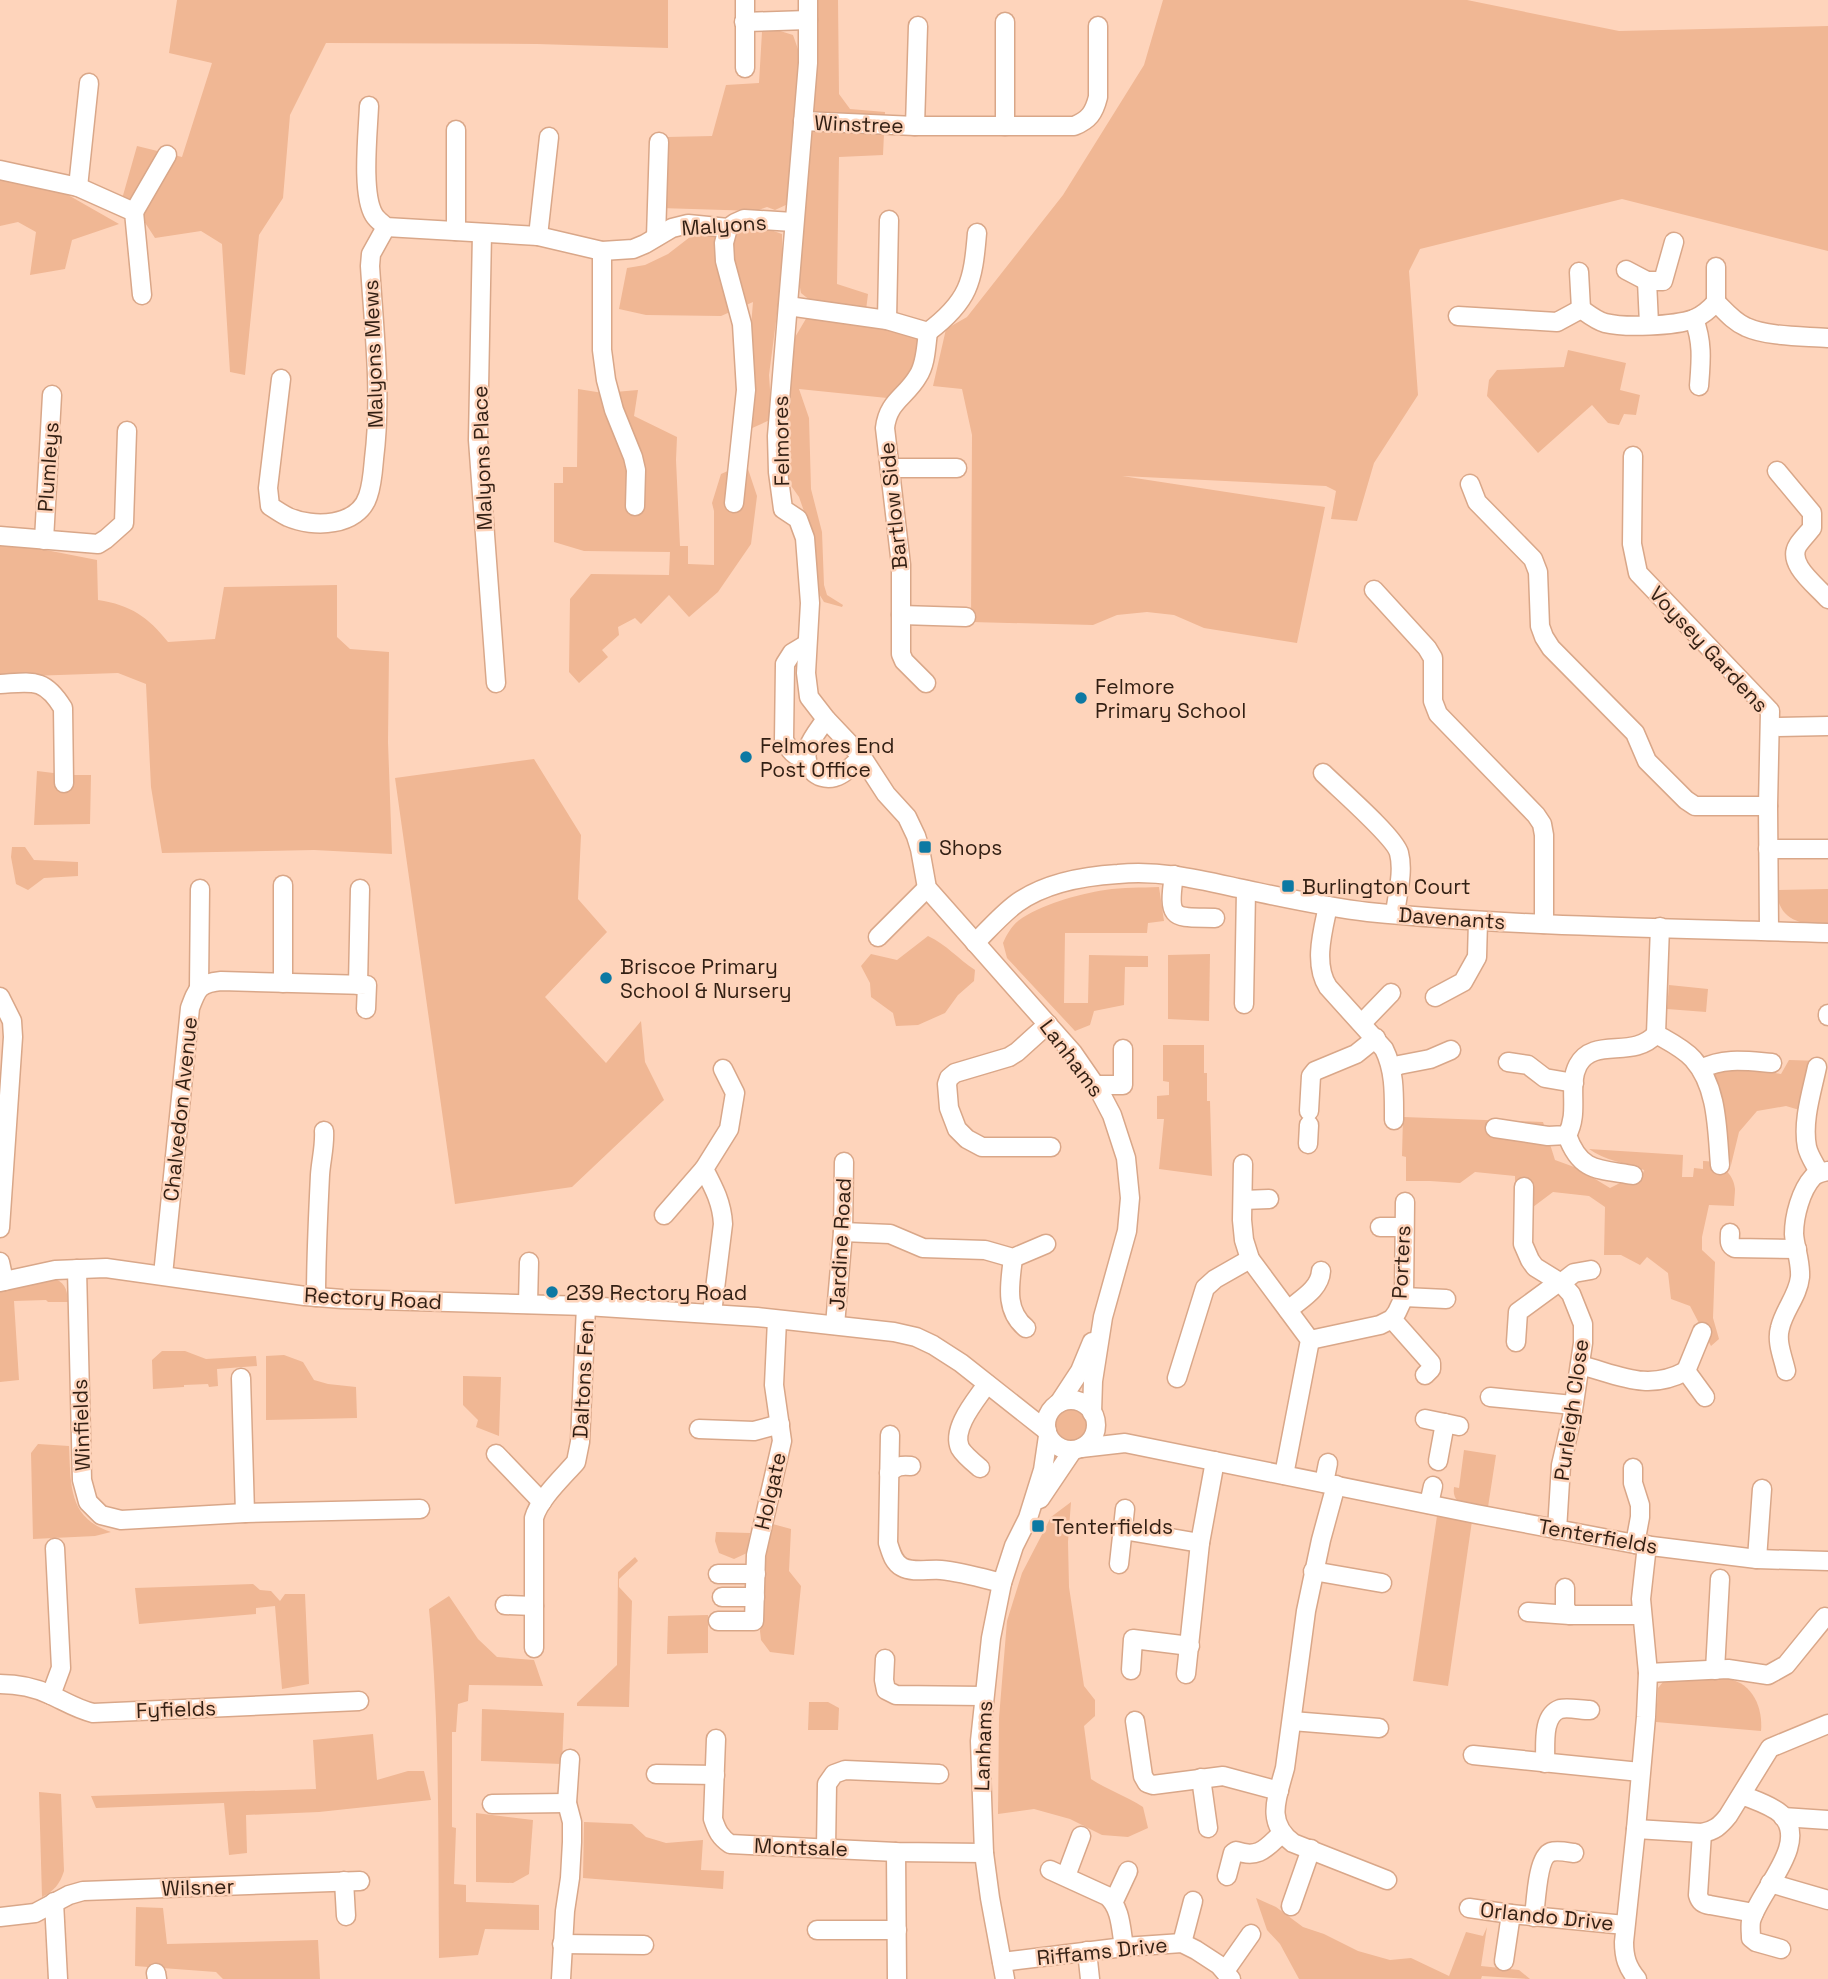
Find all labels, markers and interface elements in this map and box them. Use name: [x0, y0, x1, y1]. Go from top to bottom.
street label: Winstree: [814, 109, 904, 139]
street label: Malyons: [681, 209, 767, 241]
street label: Malyons Mews: [357, 279, 389, 429]
street label: Malyons Place: [466, 385, 498, 531]
street label: Felmores: [767, 395, 795, 487]
street label: Plumleys: [31, 421, 65, 513]
street label: Bartlow Side: [873, 441, 913, 571]
street label: Voysey Gardens: [1643, 580, 1775, 718]
place label: Felmore Primary School: [1095, 673, 1246, 724]
marker: Felmore Primary School: [1073, 690, 1089, 706]
place label: Felmores End Post Office: [760, 732, 894, 783]
marker: Felmores End Post Office: [738, 749, 754, 765]
place label: Shops: [939, 834, 1002, 861]
marker: Shops: [917, 839, 933, 855]
place label: Burlington Court: [1302, 873, 1471, 900]
marker: Burlington Court: [1280, 878, 1296, 894]
street label: Davenants: [1398, 901, 1506, 935]
place label: Briscoe Primary School & Nursery: [620, 953, 792, 1004]
marker: Briscoe Primary School & Nursery: [598, 970, 614, 986]
street label: Lanhams: [1034, 1014, 1110, 1102]
street label: Chalvedon Avenue: [157, 1015, 203, 1203]
street label: Jardine Road: [823, 1177, 857, 1311]
street label: Porters: [1386, 1225, 1416, 1299]
place label: 239 Rectory Road: [566, 1279, 747, 1306]
street label: Rectory Road: [303, 1281, 443, 1315]
marker: 239 Rectory Road: [544, 1284, 560, 1300]
street label: Daltons Fen: [566, 1319, 600, 1439]
street label: Purleigh Close: [1548, 1337, 1594, 1483]
street label: Winfields: [66, 1378, 96, 1472]
street label: Holgate: [748, 1450, 792, 1532]
street label: Tenterfields: [1536, 1512, 1660, 1560]
place label: Tenterfields: [1052, 1513, 1173, 1540]
marker: Tenterfields: [1030, 1518, 1046, 1534]
street label: Fyfields: [135, 1694, 217, 1724]
street label: Lanhams: [968, 1700, 998, 1792]
street label: Montsale: [754, 1832, 848, 1862]
street label: Wilsner: [161, 1872, 235, 1902]
street label: Orlando Drive: [1479, 1896, 1615, 1936]
street label: Riffams Drive: [1035, 1931, 1169, 1971]

